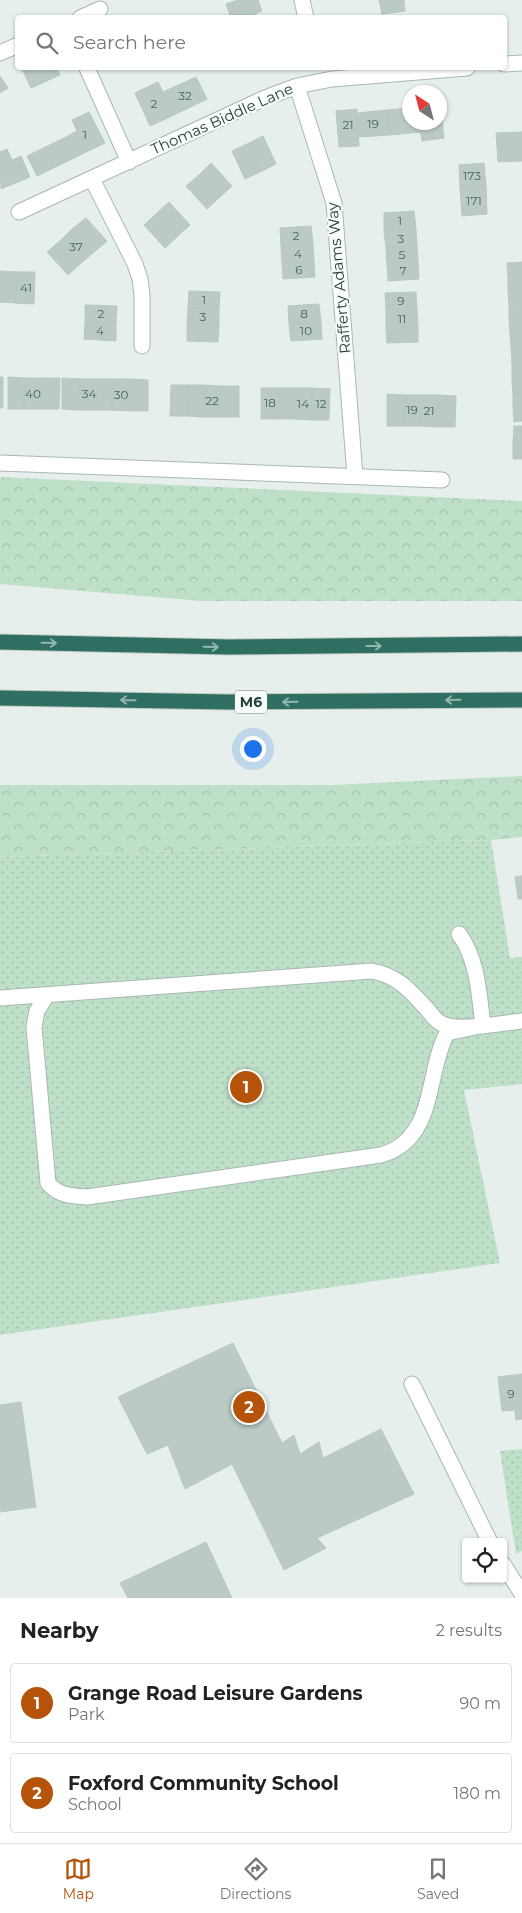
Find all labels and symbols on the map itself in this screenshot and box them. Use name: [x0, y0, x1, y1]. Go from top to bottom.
street label: Thomas Biddle Lane: [148, 79, 296, 158]
north arrow: [402, 85, 447, 130]
house number: 32: [178, 88, 192, 103]
house number: 2: [151, 96, 158, 111]
house number: 19: [367, 116, 379, 131]
house number: 21: [342, 117, 354, 132]
house number: 1: [83, 127, 87, 142]
house number: 173: [463, 168, 481, 183]
house number: 171: [466, 193, 482, 208]
street label: Rafferty Adams Way: [322, 201, 355, 355]
house number: 1: [398, 213, 402, 228]
house number: 2: [293, 228, 300, 243]
house number: 3: [398, 231, 405, 246]
house number: 37: [69, 239, 83, 254]
house number: 4: [294, 246, 302, 261]
house number: 5: [399, 247, 406, 262]
house number: 6: [295, 262, 303, 277]
house number: 7: [399, 263, 407, 278]
house number: 41: [20, 280, 32, 295]
house number: 1: [202, 292, 206, 307]
house number: 9: [397, 293, 405, 308]
house number: 2: [98, 306, 105, 321]
house number: 8: [300, 306, 308, 321]
house number: 3: [200, 309, 207, 324]
house number: 11: [398, 311, 406, 326]
house number: 4: [96, 323, 104, 338]
house number: 10: [300, 323, 312, 338]
house number: 40: [25, 386, 41, 401]
house number: 34: [82, 386, 96, 401]
house number: 30: [114, 387, 128, 402]
house number: 22: [205, 393, 219, 408]
house number: 18: [264, 395, 276, 410]
house number: 14: [297, 396, 309, 411]
house number: 12: [315, 396, 327, 411]
house number: 19: [406, 402, 418, 417]
house number: 21: [423, 403, 435, 418]
one-way arrow: [40, 638, 56, 648]
one-way arrow: [365, 641, 381, 651]
one-way arrow: [203, 642, 219, 651]
road number: M6: [235, 690, 267, 714]
one-way arrow: [445, 695, 461, 705]
one-way arrow: [120, 696, 136, 705]
one-way arrow: [282, 697, 298, 707]
your location: [240, 736, 266, 762]
pin: 1: [230, 1068, 262, 1106]
house number: 9: [507, 1386, 515, 1401]
pin: 2: [233, 1388, 265, 1426]

